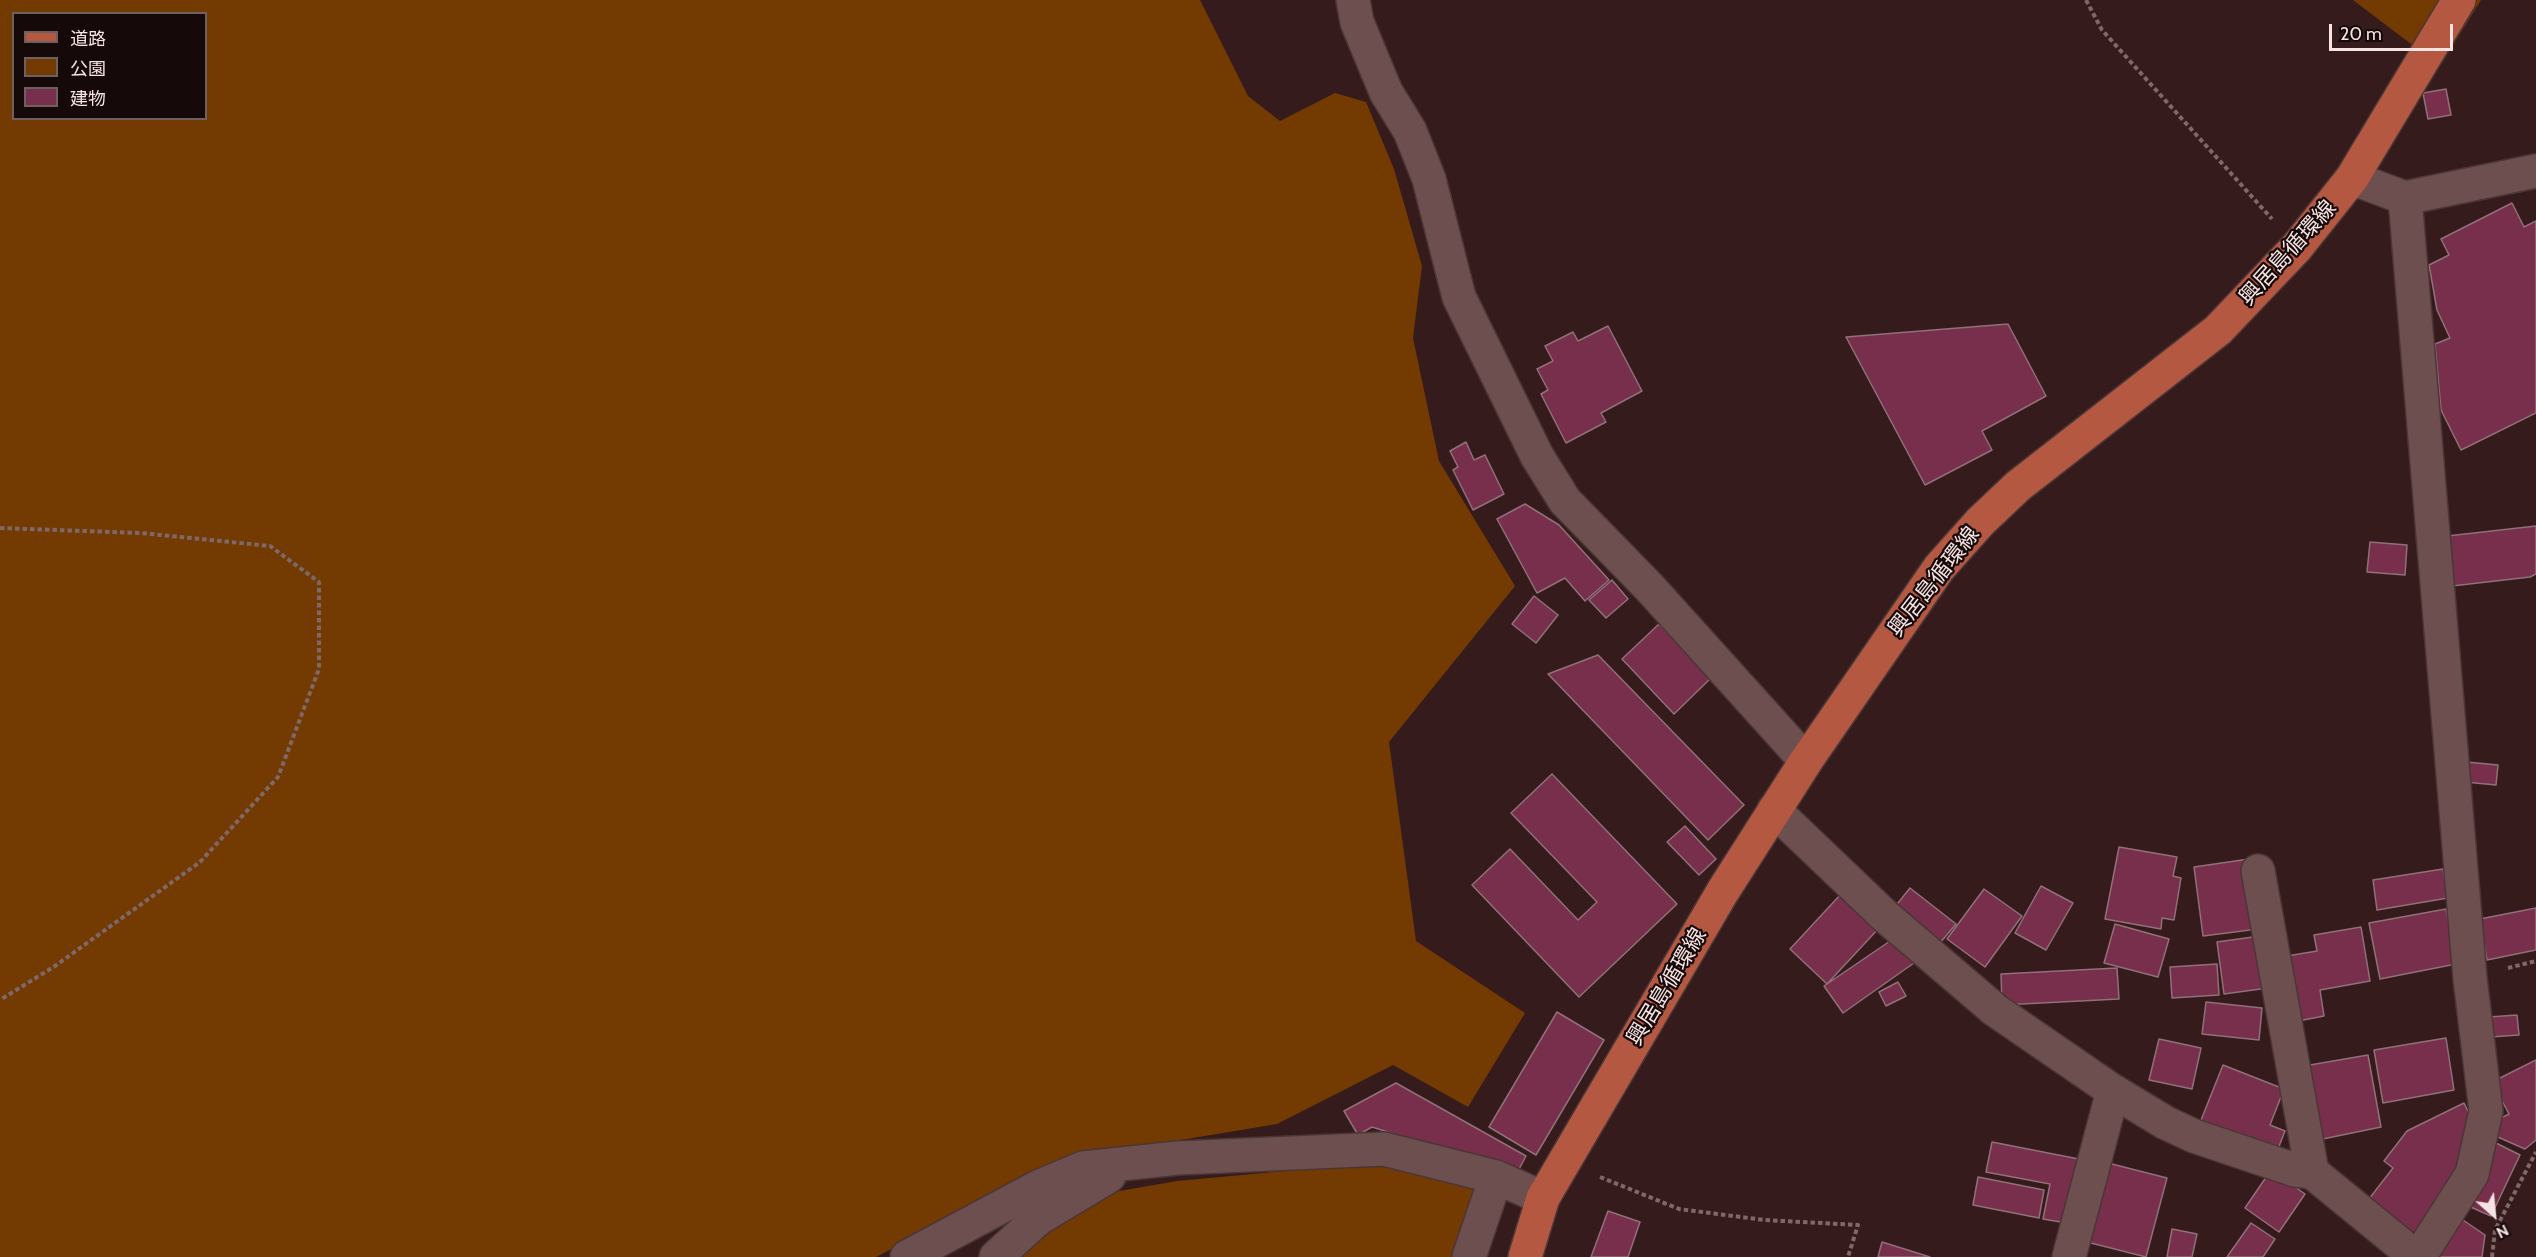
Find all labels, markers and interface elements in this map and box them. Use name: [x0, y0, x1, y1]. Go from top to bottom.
legend: [12, 12, 207, 120]
scale bar: [2332, 12, 2456, 50]
text: 20 m: [2340, 23, 2382, 45]
text: 道路: [70, 28, 106, 50]
text: 公園: [70, 58, 106, 80]
text: 建物: [70, 88, 106, 110]
street label: 興居島循環線: [2234, 195, 2342, 311]
street label: 興居島循環線: [1883, 522, 1985, 642]
street label: 興居島循環線: [1622, 924, 1712, 1050]
north arrow: [2464, 1185, 2524, 1245]
text: N: [2493, 1220, 2512, 1243]

